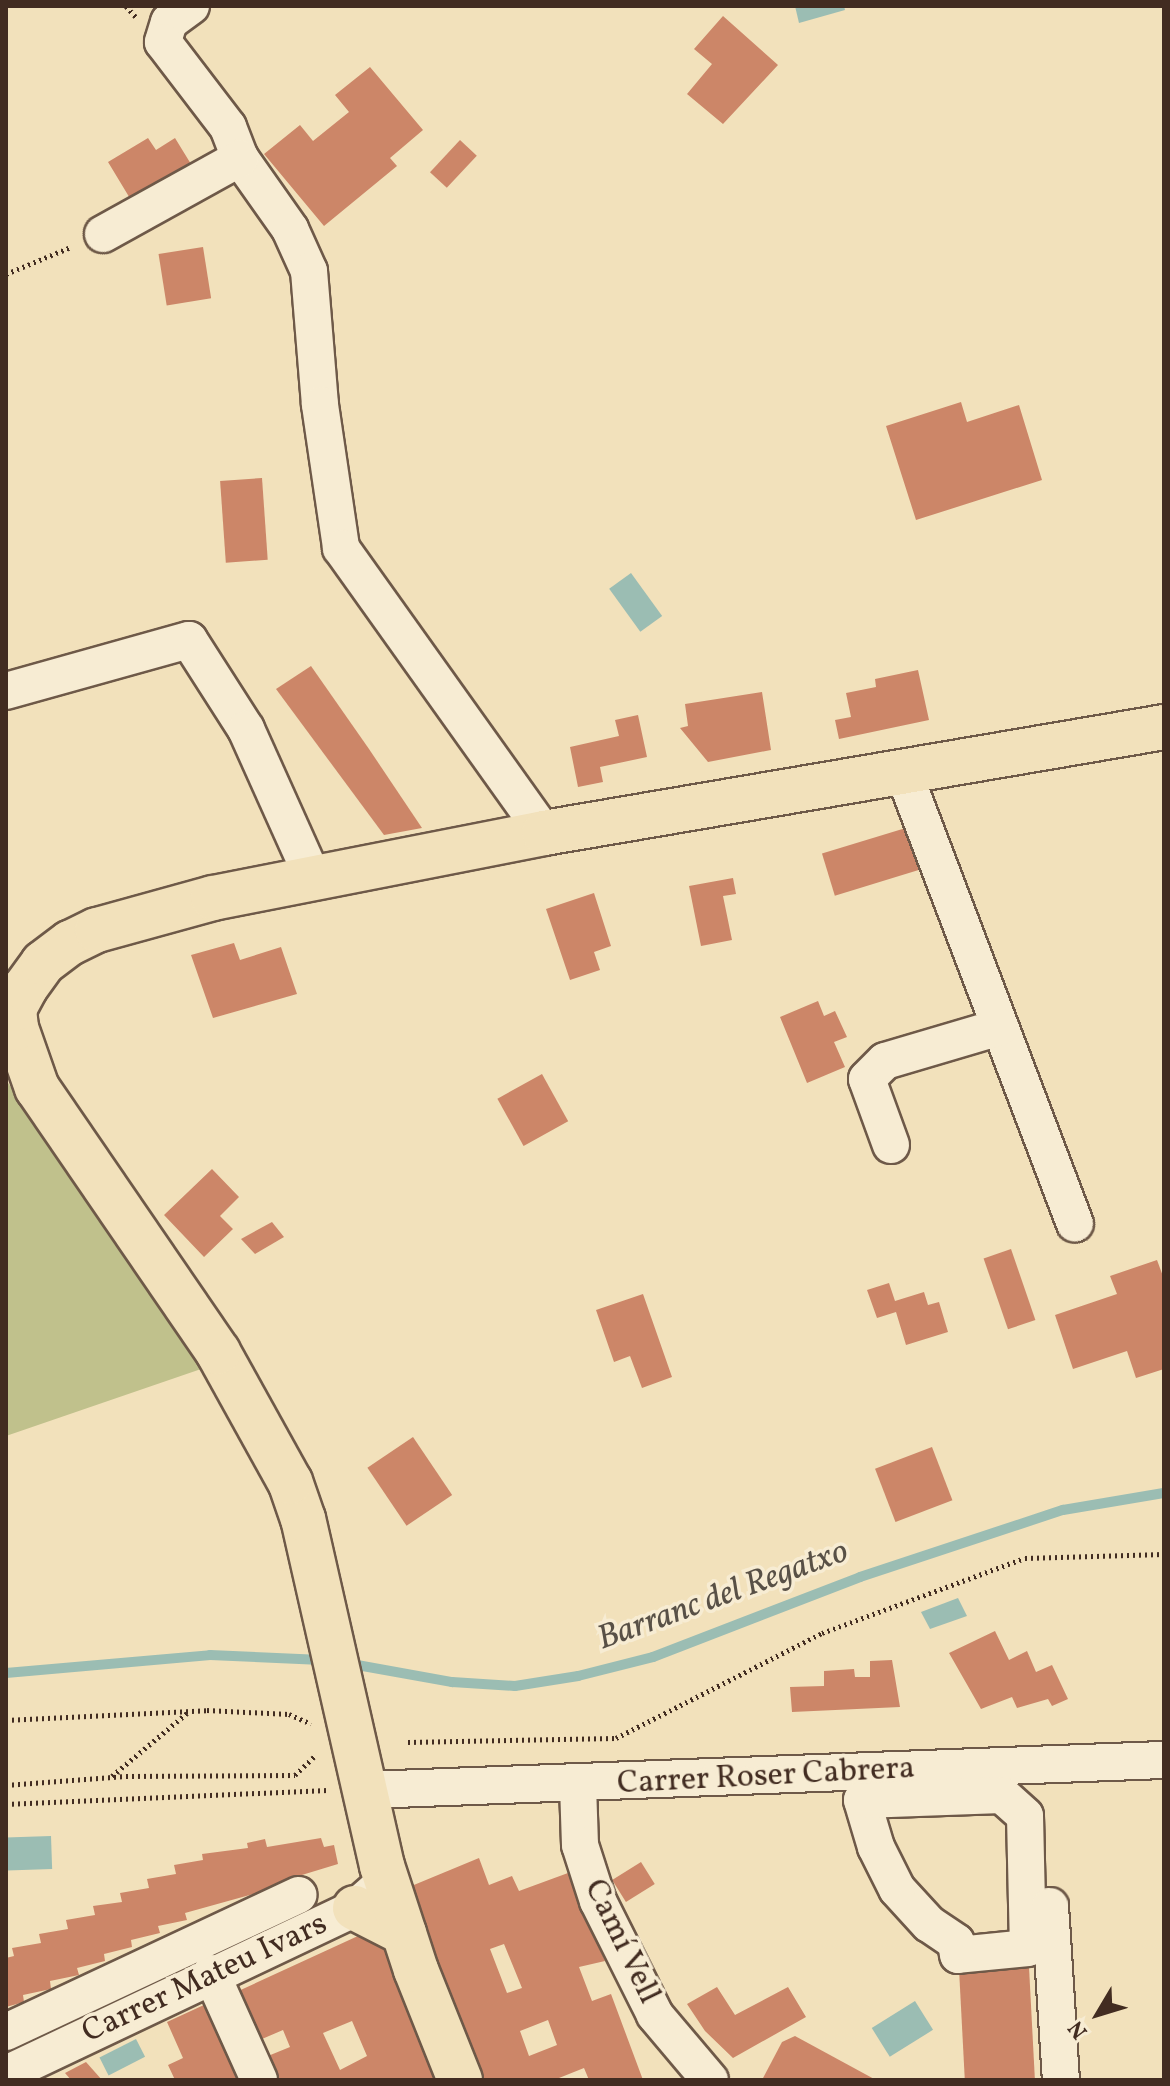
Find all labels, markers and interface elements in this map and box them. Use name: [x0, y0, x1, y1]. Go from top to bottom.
water label: Barranc del Regatxo: [592, 1532, 854, 1660]
street label: Carrer Roser Cabrera: [616, 1750, 916, 1804]
street label: Camí Vell: [574, 1873, 668, 2011]
street label: Carrer Mateu Ivars: [76, 1905, 334, 2053]
north arrow: [1058, 1974, 1138, 2054]
text: N: [1062, 2013, 1096, 2045]

